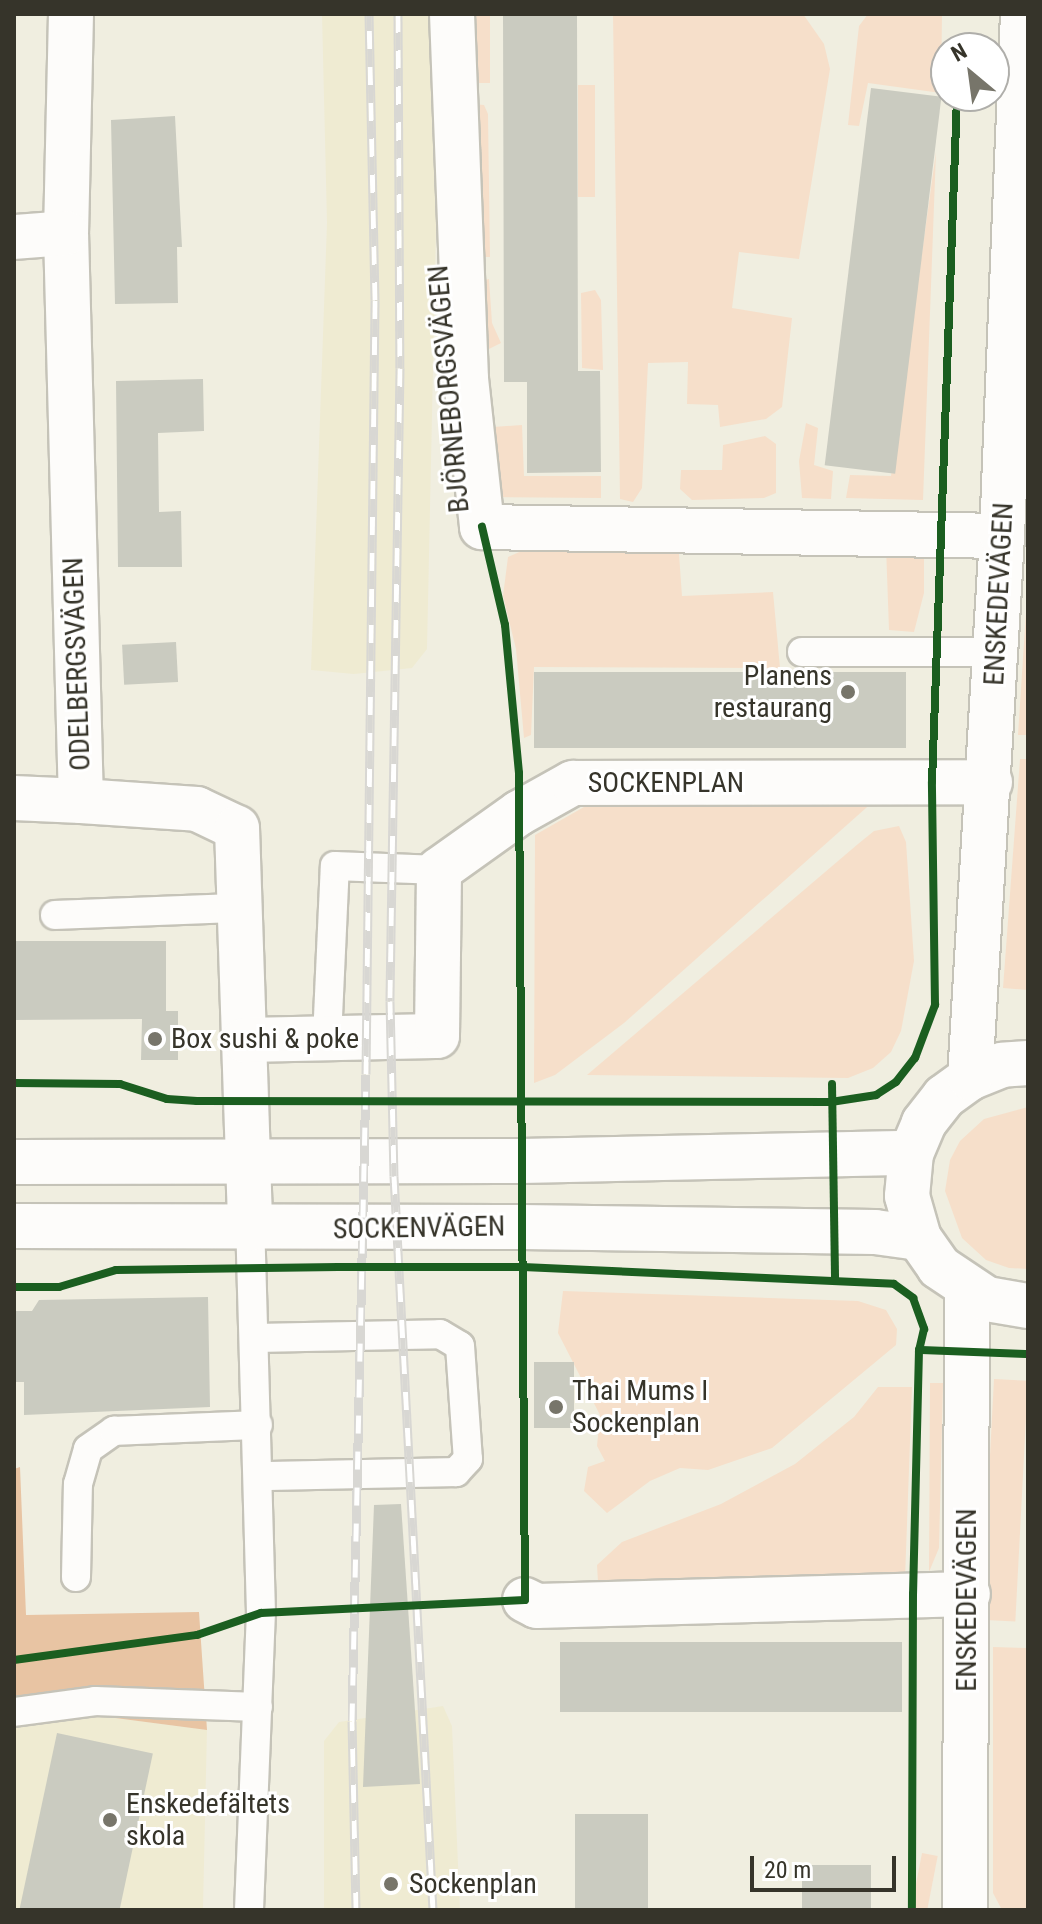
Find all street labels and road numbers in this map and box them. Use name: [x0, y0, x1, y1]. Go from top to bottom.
street label: BJÖRNEBORGSVÄGEN: [421, 264, 477, 514]
street label: ENSKEDEVÄGEN: [977, 502, 1021, 686]
street label: ODELBERGSVÄGEN: [56, 557, 98, 771]
street label: SOCKENPLAN: [588, 766, 744, 800]
street label: SOCKENVÄGEN: [333, 1210, 505, 1246]
street label: ENSKEDEVÄGEN: [950, 1508, 984, 1692]

